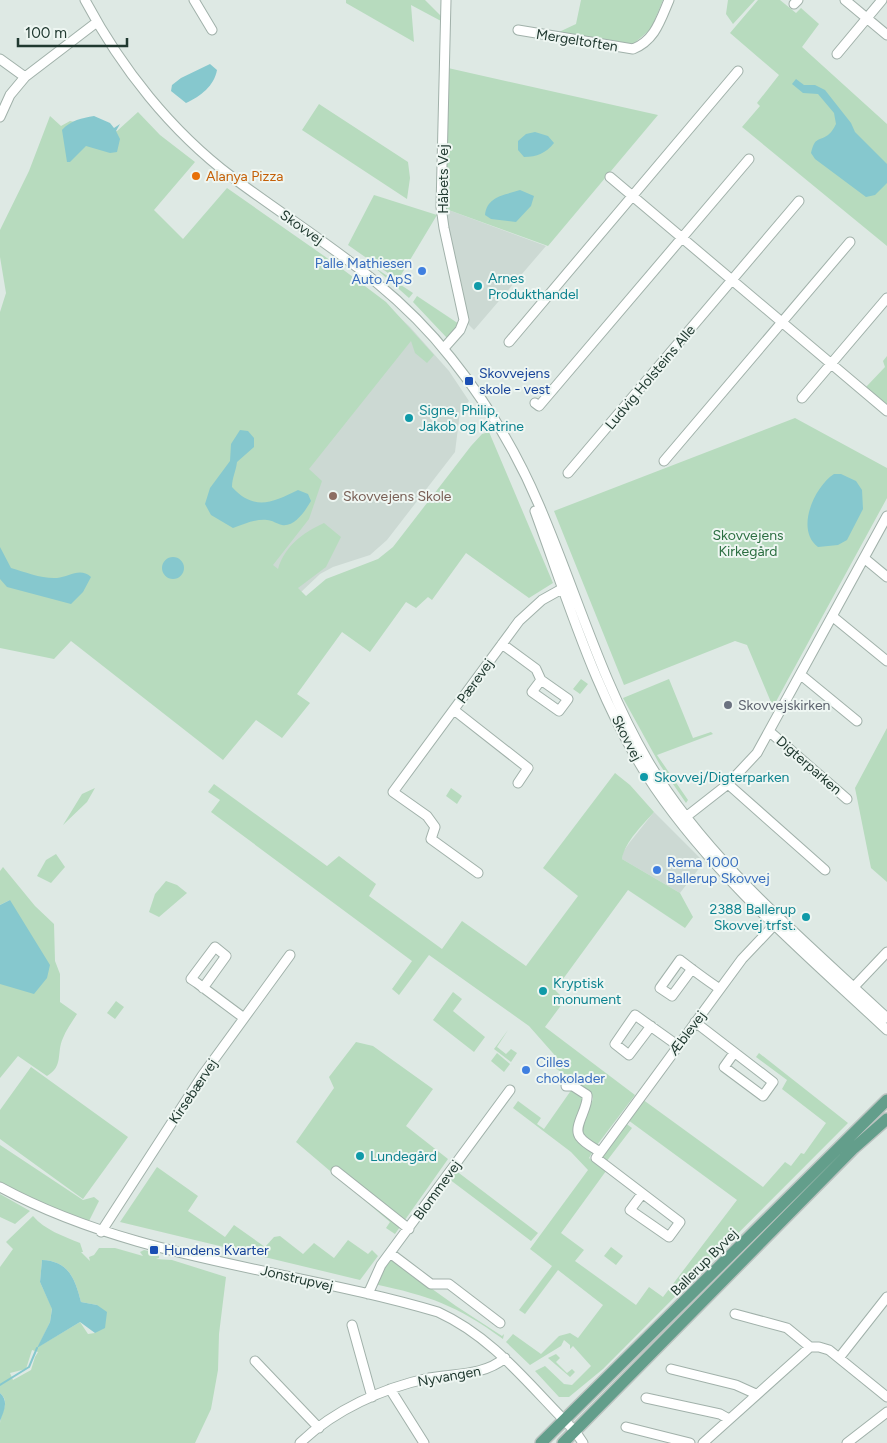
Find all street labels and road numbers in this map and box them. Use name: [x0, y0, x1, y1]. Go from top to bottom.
street label: Mergeltoften: [535, 26, 619, 55]
street label: Håbets Vej: [435, 144, 452, 214]
street label: Skovvej: [277, 206, 327, 248]
street label: Ludvig Holsteins Alle: [602, 321, 699, 433]
street label: Pærevej: [454, 656, 497, 707]
street label: Skovvej: [608, 713, 645, 764]
street label: Digterparken: [773, 732, 845, 798]
street label: Æblevej: [665, 1008, 710, 1059]
street label: Kirsebærvej: [166, 1056, 221, 1127]
street label: Blommevej: [410, 1157, 465, 1223]
street label: Ballerup Byvej: [667, 1225, 742, 1300]
street label: Jonstrupvej: [259, 1262, 335, 1295]
street label: Nyvangen: [416, 1363, 482, 1390]

